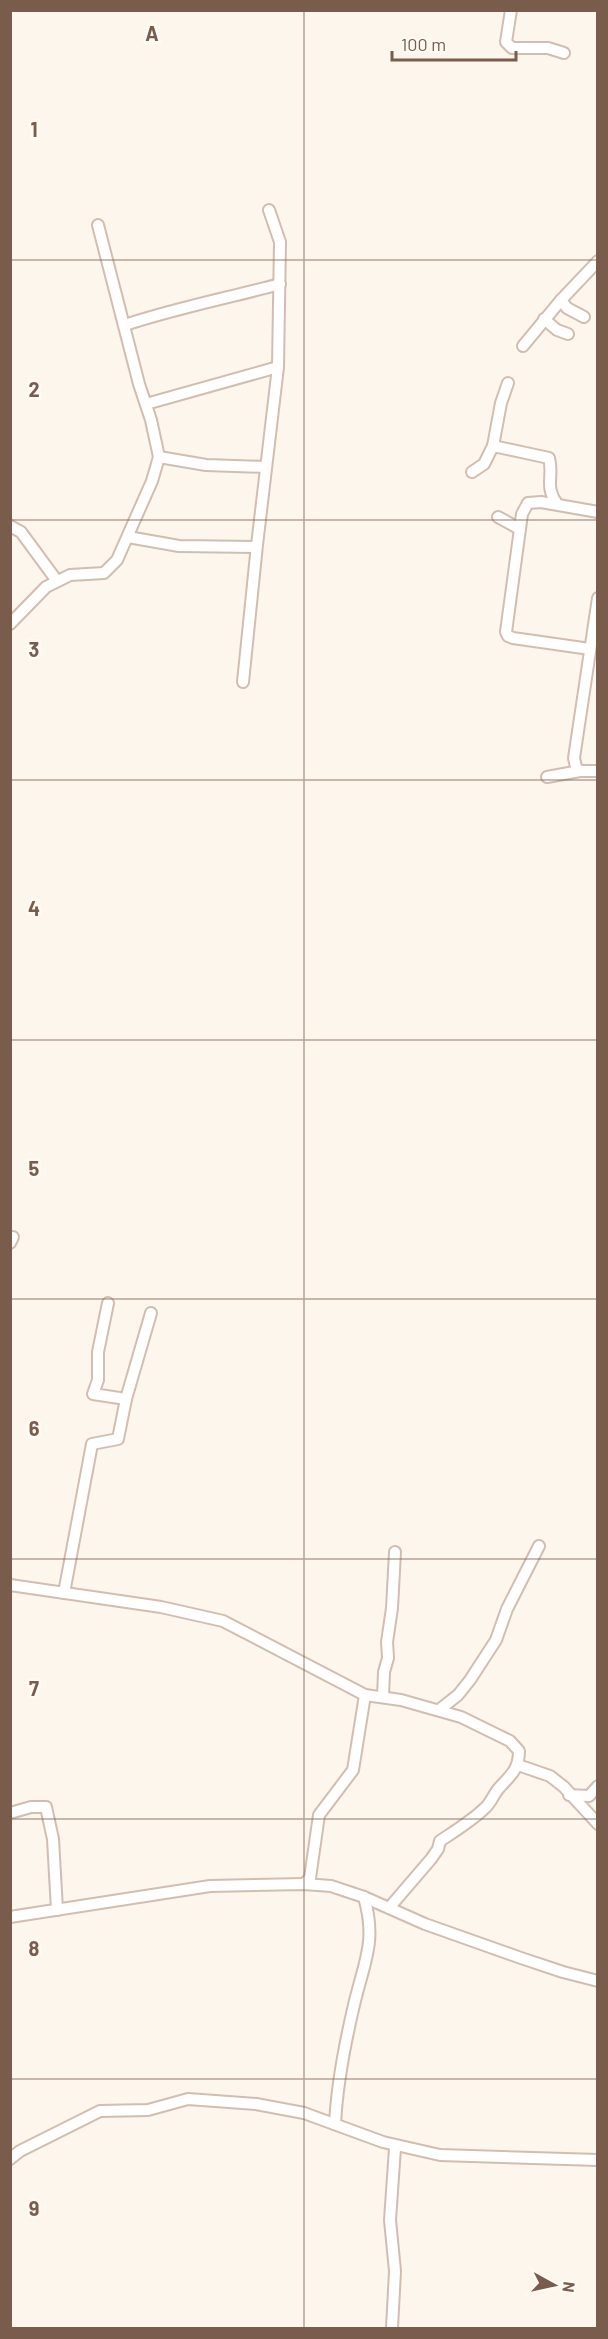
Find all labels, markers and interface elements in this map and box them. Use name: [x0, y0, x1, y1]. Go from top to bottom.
text: A: [145, 21, 159, 45]
scale bar: [392, 24, 516, 62]
text: 100 m: [401, 33, 446, 55]
text: 1: [30, 117, 38, 141]
text: 2: [28, 377, 40, 401]
text: 3: [29, 637, 39, 661]
text: 4: [28, 896, 40, 920]
text: 5: [29, 1156, 40, 1180]
text: 6: [29, 1416, 40, 1440]
text: 7: [29, 1676, 39, 1700]
text: 8: [29, 1936, 40, 1960]
text: 9: [29, 2196, 39, 2220]
north arrow: [524, 2255, 584, 2315]
text: N: [559, 2281, 579, 2294]

